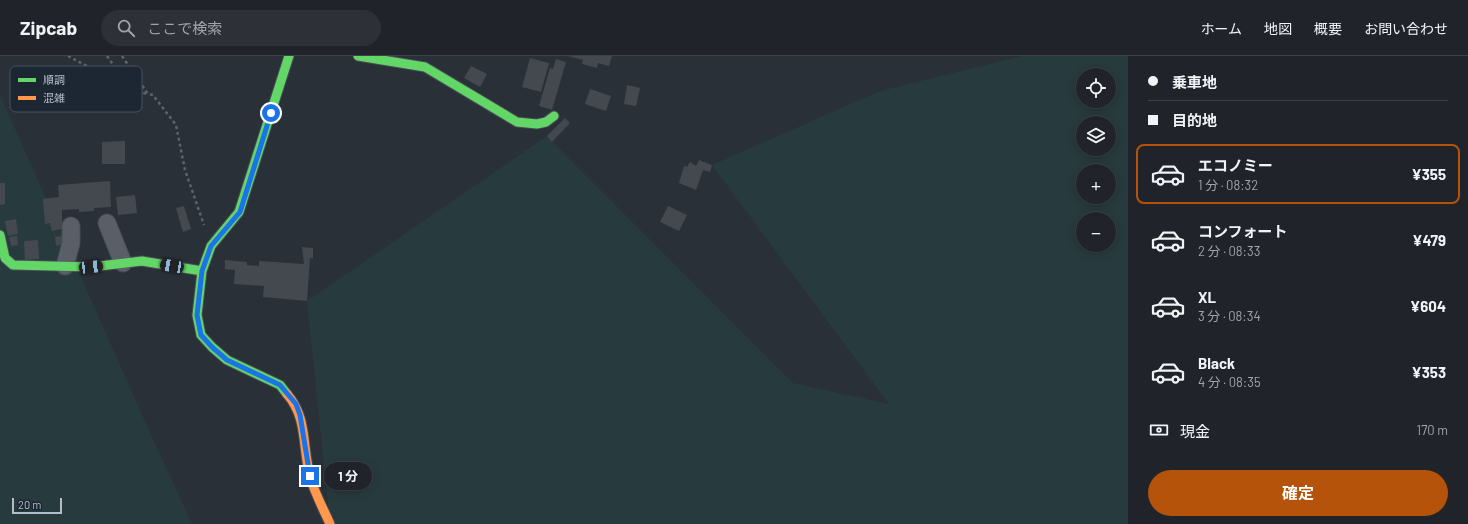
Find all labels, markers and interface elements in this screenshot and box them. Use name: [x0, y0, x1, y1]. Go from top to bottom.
search box: [101, 10, 381, 46]
text: Zipcab: [20, 16, 77, 39]
icon: search: [115, 17, 137, 39]
text: ここで検索: [147, 19, 222, 37]
text: ホーム: [1200, 20, 1242, 37]
text: 地図: [1264, 20, 1292, 37]
text: 概要: [1314, 20, 1342, 37]
text: お問い合わせ: [1364, 20, 1448, 37]
legend: [10, 66, 142, 112]
map controls: [1076, 68, 1116, 252]
button: locate: [1076, 68, 1116, 108]
text: 順調: [43, 73, 65, 86]
text: 乗車地: [1172, 73, 1217, 91]
text: 混雑: [43, 91, 65, 104]
route start: [262, 104, 280, 122]
text: 目的地: [1172, 111, 1217, 129]
button: layers: [1076, 116, 1116, 156]
icon: car: [1150, 156, 1186, 192]
text: エコノミー: [1198, 156, 1273, 174]
button: +: [1076, 164, 1116, 204]
text: ¥355: [1411, 165, 1446, 183]
text: 1 分 · 08:32: [1198, 177, 1258, 193]
button: −: [1076, 212, 1116, 252]
icon: car: [1150, 222, 1186, 258]
text: コンフォート: [1198, 222, 1288, 240]
text: ¥479: [1412, 231, 1446, 249]
text: 2 分 · 08:33: [1198, 243, 1260, 259]
car: [159, 258, 185, 274]
car: [78, 260, 104, 274]
icon: car: [1150, 288, 1186, 324]
text: XL: [1198, 288, 1216, 306]
text: ¥604: [1410, 297, 1446, 315]
text: 3 分 · 08:34: [1198, 308, 1261, 324]
icon: car: [1150, 354, 1186, 390]
text: Black: [1198, 354, 1235, 372]
text: ¥353: [1411, 363, 1446, 381]
text: 4 分 · 08:35: [1198, 374, 1261, 390]
icon: cash: [1148, 419, 1170, 441]
text: 現金: [1180, 422, 1210, 440]
text: 170 m: [1417, 422, 1448, 438]
callout: 1 分: [324, 462, 372, 490]
route end: [301, 467, 319, 485]
text: 1 分: [338, 468, 358, 484]
button: 確定: [1148, 470, 1448, 516]
scale bar: [12, 496, 62, 515]
text: 20 m: [18, 498, 41, 511]

